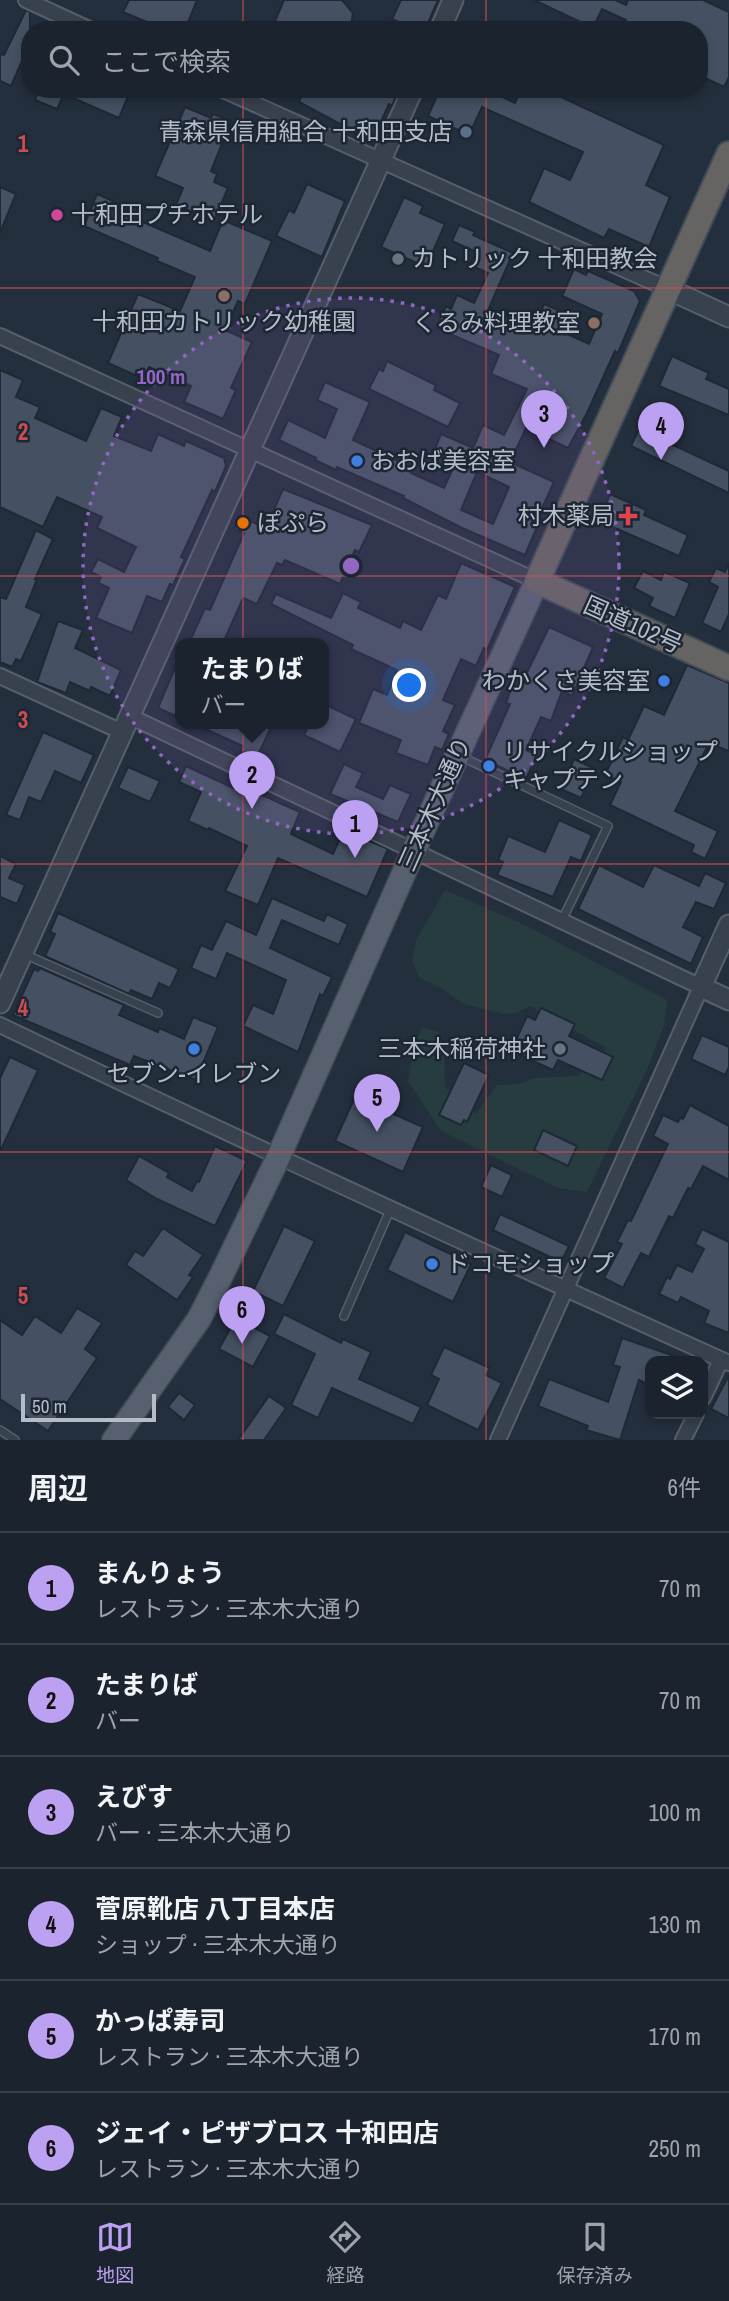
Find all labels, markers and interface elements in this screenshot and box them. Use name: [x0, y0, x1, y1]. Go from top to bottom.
search box: [21, 21, 708, 98]
icon: search: [45, 41, 83, 79]
text: ここで検索: [101, 44, 231, 79]
place label: 青森県信用組合 十和田支店: [159, 115, 452, 147]
marker: 青森県信用組合 十和田支店: [458, 124, 474, 140]
text: 1: [18, 128, 29, 159]
place label: 十和田プチホテル: [71, 198, 263, 230]
marker: 十和田プチホテル: [49, 207, 65, 223]
place label: カトリック 十和田教会: [412, 242, 657, 274]
marker: カトリック 十和田教会: [390, 251, 406, 267]
marker: 十和田カトリック幼稚園: [216, 288, 232, 304]
place label: 十和田カトリック幼稚園: [92, 305, 356, 337]
place label: くるみ料理教室: [412, 306, 580, 338]
marker: くるみ料理教室: [586, 315, 602, 331]
text: 100 m: [137, 362, 185, 391]
pin: 3: [521, 390, 567, 448]
pin: 4: [638, 402, 684, 460]
text: 2: [18, 416, 28, 447]
place label: おおば美容室: [371, 444, 515, 476]
marker: おおば美容室: [349, 453, 365, 469]
place label: 村木薬局: [518, 499, 614, 531]
place label: ぽぷら: [257, 506, 329, 538]
marker: 村木薬局: [620, 508, 636, 524]
marker: ぽぷら: [235, 515, 251, 531]
centre of rings: [339, 554, 363, 578]
street label: 国道102号: [579, 588, 688, 660]
popup: [175, 638, 329, 729]
text: たまりば: [200, 651, 304, 686]
place label: わかくさ美容室: [482, 664, 650, 696]
your location: [392, 668, 426, 702]
marker: わかくさ美容室: [656, 673, 672, 689]
text: バー: [200, 689, 246, 720]
text: 3: [18, 704, 28, 735]
street label: 三本木大通り: [390, 731, 478, 876]
place label: リサイクルショップ キャプテン: [503, 735, 718, 795]
pin: 2: [229, 751, 275, 809]
marker: リサイクルショップ キャプテン: [481, 758, 497, 774]
pin: 1: [332, 800, 378, 858]
text: 4: [18, 992, 29, 1023]
place label: 三本木稲荷神社: [378, 1032, 546, 1064]
marker: セブン-イレブン: [186, 1041, 202, 1057]
marker: 三本木稲荷神社: [552, 1041, 568, 1057]
place label: セブン-イレブン: [107, 1057, 281, 1089]
pin: 5: [354, 1074, 400, 1132]
place label: ドコモショップ: [446, 1247, 614, 1279]
marker: ドコモショップ: [424, 1256, 440, 1272]
text: 5: [18, 1280, 28, 1311]
pin: 6: [219, 1286, 265, 1344]
map controls: [645, 1356, 708, 1419]
button: layers: [645, 1356, 708, 1419]
scale bar: [21, 1391, 156, 1423]
text: 50 m: [32, 1393, 67, 1419]
text: 周辺: [28, 1468, 88, 1508]
text: 6件: [668, 1472, 701, 1503]
text: まんりょう: [95, 1555, 225, 1590]
text: 1: [46, 1573, 56, 1604]
text: 70 m: [659, 1573, 701, 1604]
text: レストラン · 三本木大通り: [95, 1593, 364, 1624]
text: たまりば: [95, 1667, 198, 1702]
text: 2: [46, 1685, 56, 1716]
text: 70 m: [659, 1685, 701, 1716]
text: バー: [95, 1705, 141, 1736]
text: えびす: [95, 1779, 173, 1814]
text: 3: [46, 1797, 56, 1828]
text: 100 m: [649, 1797, 701, 1828]
text: バー · 三本木大通り: [95, 1817, 295, 1848]
text: 菅原靴店 八丁目本店: [95, 1891, 335, 1926]
text: 4: [46, 1909, 56, 1940]
text: 130 m: [649, 1909, 701, 1940]
text: ショップ · 三本木大通り: [95, 1929, 341, 1960]
text: かっぱ寿司: [95, 2003, 225, 2038]
text: 5: [46, 2021, 56, 2052]
text: 170 m: [649, 2021, 701, 2052]
text: レストラン · 三本木大通り: [95, 2041, 364, 2072]
text: ジェイ・ピザブロス 十和田店: [95, 2115, 439, 2150]
text: 6: [46, 2133, 56, 2164]
text: 250 m: [649, 2133, 701, 2164]
text: レストラン · 三本木大通り: [95, 2153, 364, 2184]
tab: 地図: [96, 2218, 134, 2288]
tab: 経路: [326, 2218, 365, 2288]
tab: 保存済み: [557, 2218, 633, 2288]

